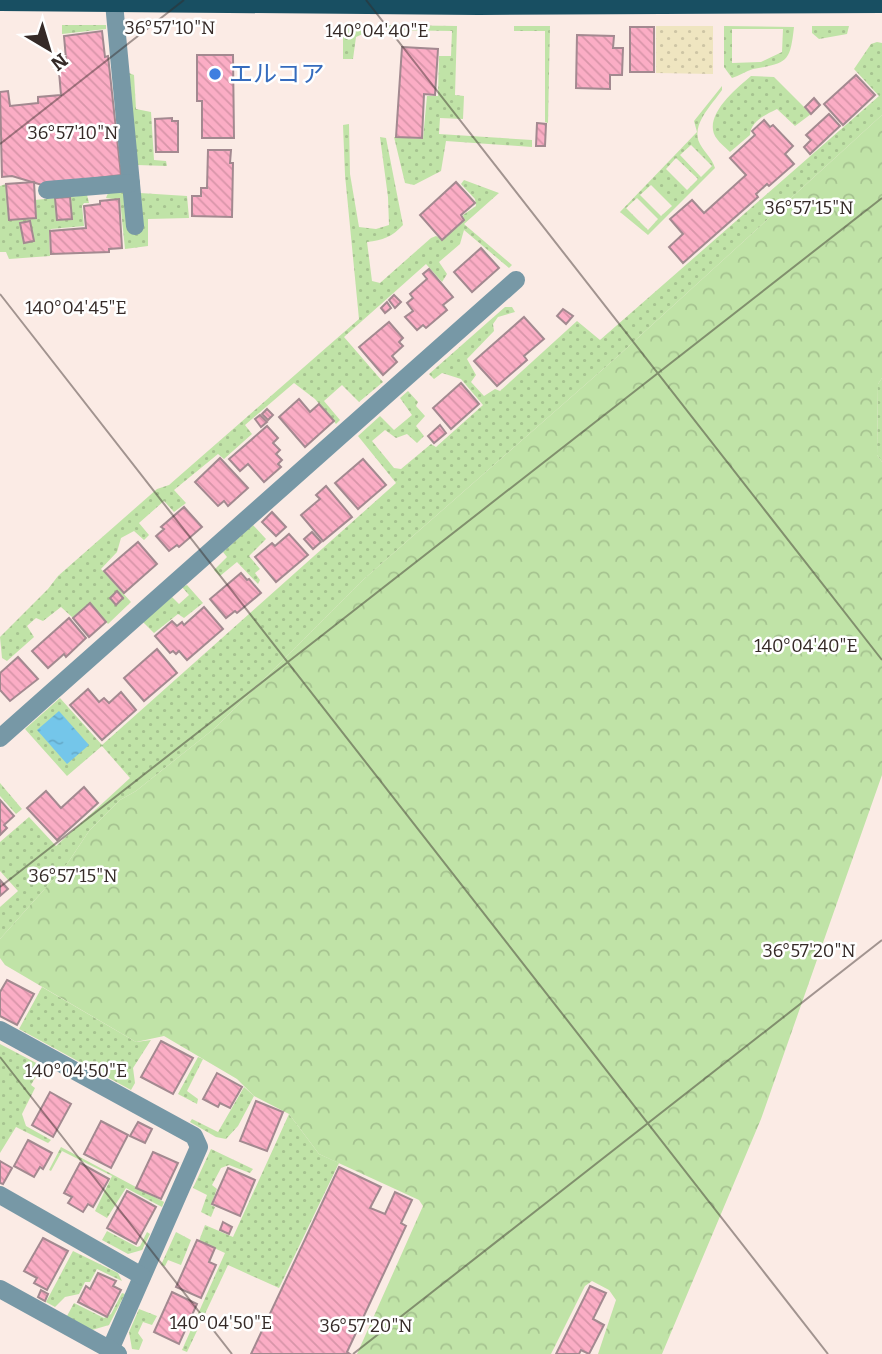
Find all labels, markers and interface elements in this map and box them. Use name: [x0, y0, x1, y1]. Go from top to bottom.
north arrow: [14, 14, 84, 84]
text: 36°57'10"N: [125, 17, 215, 39]
text: 140°04'40"E: [325, 20, 429, 42]
text: N: [46, 48, 72, 76]
place label: エルコア: [229, 60, 325, 88]
marker: エルコア: [207, 66, 223, 82]
text: 36°57'10"N: [28, 122, 118, 144]
text: 36°57'15"N: [765, 197, 853, 219]
text: 140°04'45"E: [25, 297, 127, 319]
text: 140°04'40"E: [754, 635, 858, 657]
text: 36°57'15"N: [29, 865, 117, 887]
text: 36°57'20"N: [762, 940, 856, 962]
text: 140°04'50"E: [25, 1060, 127, 1082]
text: 140°04'50"E: [170, 1312, 272, 1334]
text: 36°57'20"N: [319, 1315, 413, 1337]

